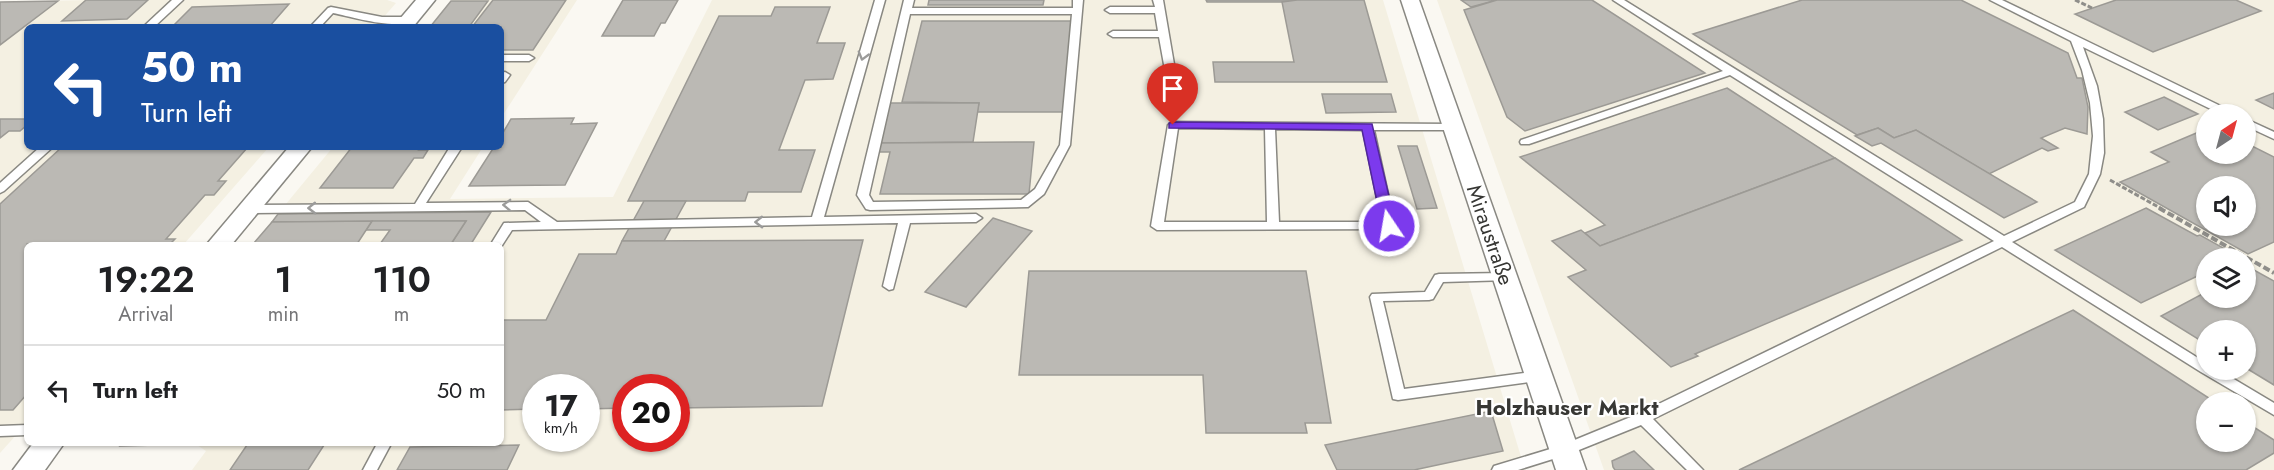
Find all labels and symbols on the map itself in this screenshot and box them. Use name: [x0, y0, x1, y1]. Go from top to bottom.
one-way arrow: [858, 51, 871, 61]
pin: [1147, 63, 1198, 125]
north arrow: [2196, 104, 2256, 164]
street label: Miraustraße: [1459, 181, 1521, 289]
position arrow: [1357, 194, 1421, 258]
one-way arrow: [503, 199, 512, 212]
one-way arrow: [308, 202, 317, 214]
one-way arrow: [754, 216, 763, 228]
speed limit sign: 20: [612, 374, 690, 452]
district label: Holzhauser Markt: [1475, 391, 1659, 423]

